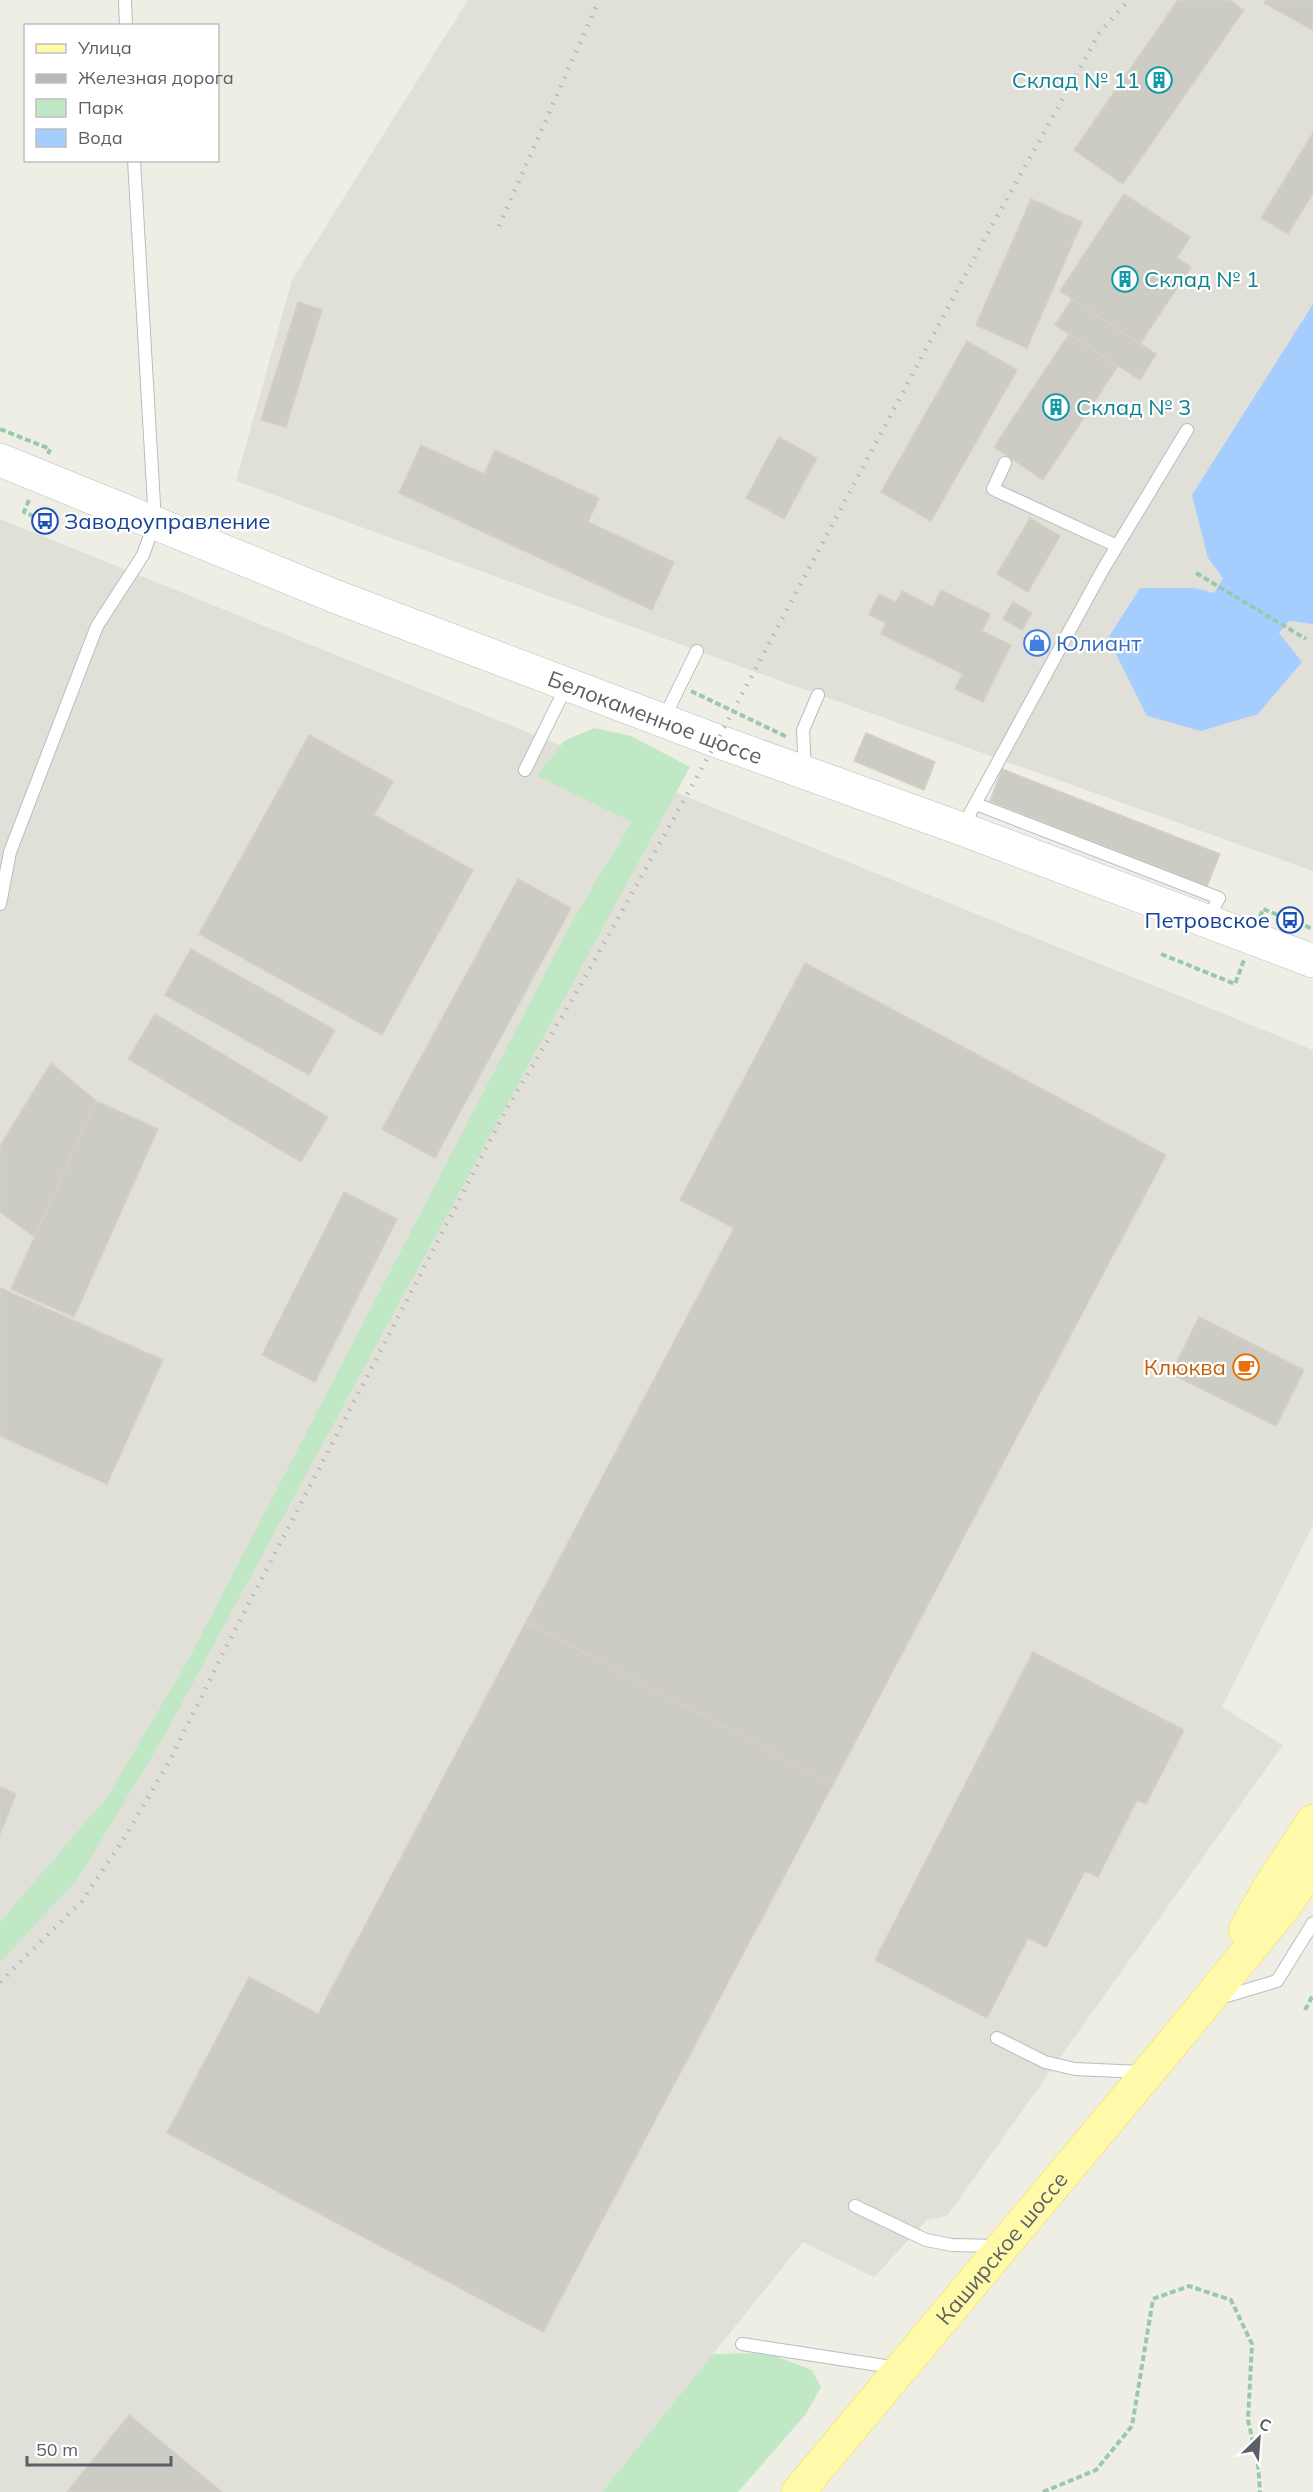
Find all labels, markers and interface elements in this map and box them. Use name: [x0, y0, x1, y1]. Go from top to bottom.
legend: [24, 24, 219, 162]
text: Улица: [77, 36, 132, 59]
building icon: Склад № 11: [1144, 65, 1174, 95]
text: Железная дорога: [78, 66, 234, 89]
place label: Склад № 11: [1012, 66, 1140, 94]
text: Парк: [78, 96, 124, 119]
text: Вода: [78, 126, 123, 149]
building icon: Склад № 1: [1110, 264, 1140, 294]
place label: Склад № 1: [1144, 265, 1259, 293]
building icon: Склад № 3: [1041, 392, 1071, 422]
place label: Склад № 3: [1076, 393, 1191, 421]
bus stop icon: Заводоуправление: [30, 506, 60, 536]
place label: Заводоуправление: [64, 507, 271, 535]
shop icon: Юлиант: [1022, 628, 1052, 658]
place label: Юлиант: [1056, 629, 1141, 657]
street label: Белокаменное шоссе: [544, 664, 766, 770]
bus stop icon: Петровское: [1275, 905, 1305, 935]
place label: Петровское: [1145, 906, 1270, 934]
cafe icon: Клюква: [1231, 1352, 1261, 1382]
place label: Клюква: [1144, 1353, 1226, 1381]
street label: Каширское шоссе: [930, 2165, 1074, 2330]
north arrow: [1229, 2408, 1289, 2468]
text: С: [1256, 2413, 1275, 2436]
scale bar: [27, 2429, 171, 2467]
text: 50 m: [36, 2438, 78, 2461]

